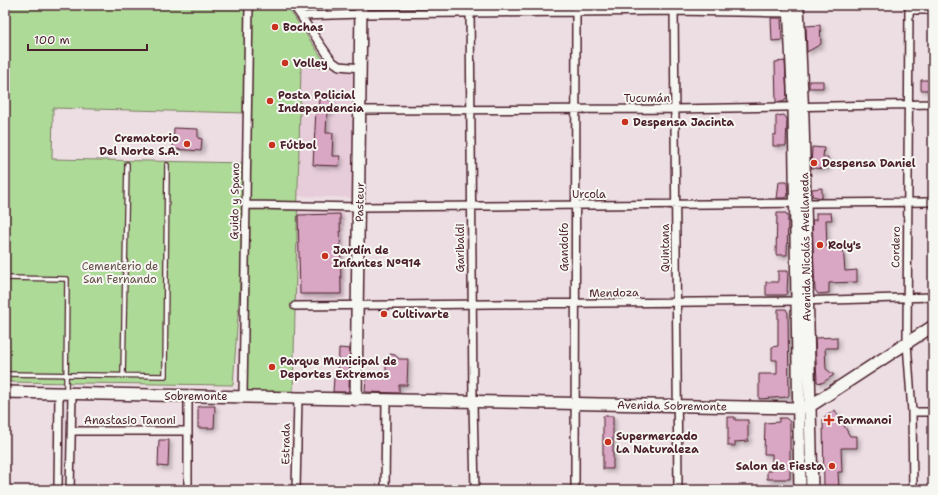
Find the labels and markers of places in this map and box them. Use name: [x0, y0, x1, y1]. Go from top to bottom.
place label: Bochas: [283, 20, 324, 35]
marker: Bochas: [270, 22, 280, 32]
place label: Volley: [293, 56, 328, 71]
marker: Volley: [280, 58, 290, 68]
place label: Posta Policial Independencia: [278, 88, 364, 116]
marker: Posta Policial Independencia: [265, 96, 275, 106]
place label: Despensa Jacinta: [633, 115, 734, 130]
marker: Despensa Jacinta: [620, 117, 630, 127]
place label: Crematorio Del Norte S.A.: [99, 131, 179, 159]
place label: Fútbol: [280, 138, 317, 153]
marker: Crematorio Del Norte S.A.: [182, 139, 192, 149]
marker: Fútbol: [267, 140, 277, 150]
place label: Despensa Daniel: [822, 156, 916, 171]
marker: Despensa Daniel: [809, 158, 819, 168]
place label: Roly's: [828, 238, 861, 253]
marker: Roly's: [815, 240, 825, 250]
place label: Jardín de Infantes Nº914: [333, 243, 421, 271]
marker: Jardín de Infantes Nº914: [320, 251, 330, 261]
place label: Cultivarte: [392, 307, 449, 322]
marker: Cultivarte: [379, 309, 389, 319]
place label: Parque Municipal de Deportes Extremos: [280, 354, 397, 382]
marker: Parque Municipal de Deportes Extremos: [267, 362, 277, 372]
place label: Farmanoi: [837, 413, 892, 428]
marker: Farmanoi: [824, 415, 834, 425]
place label: Supermercado La Naturaleza: [616, 429, 699, 457]
marker: Supermercado La Naturaleza: [603, 437, 613, 447]
place label: Salon de Fiesta: [736, 459, 824, 474]
marker: Salon de Fiesta: [827, 461, 837, 471]

